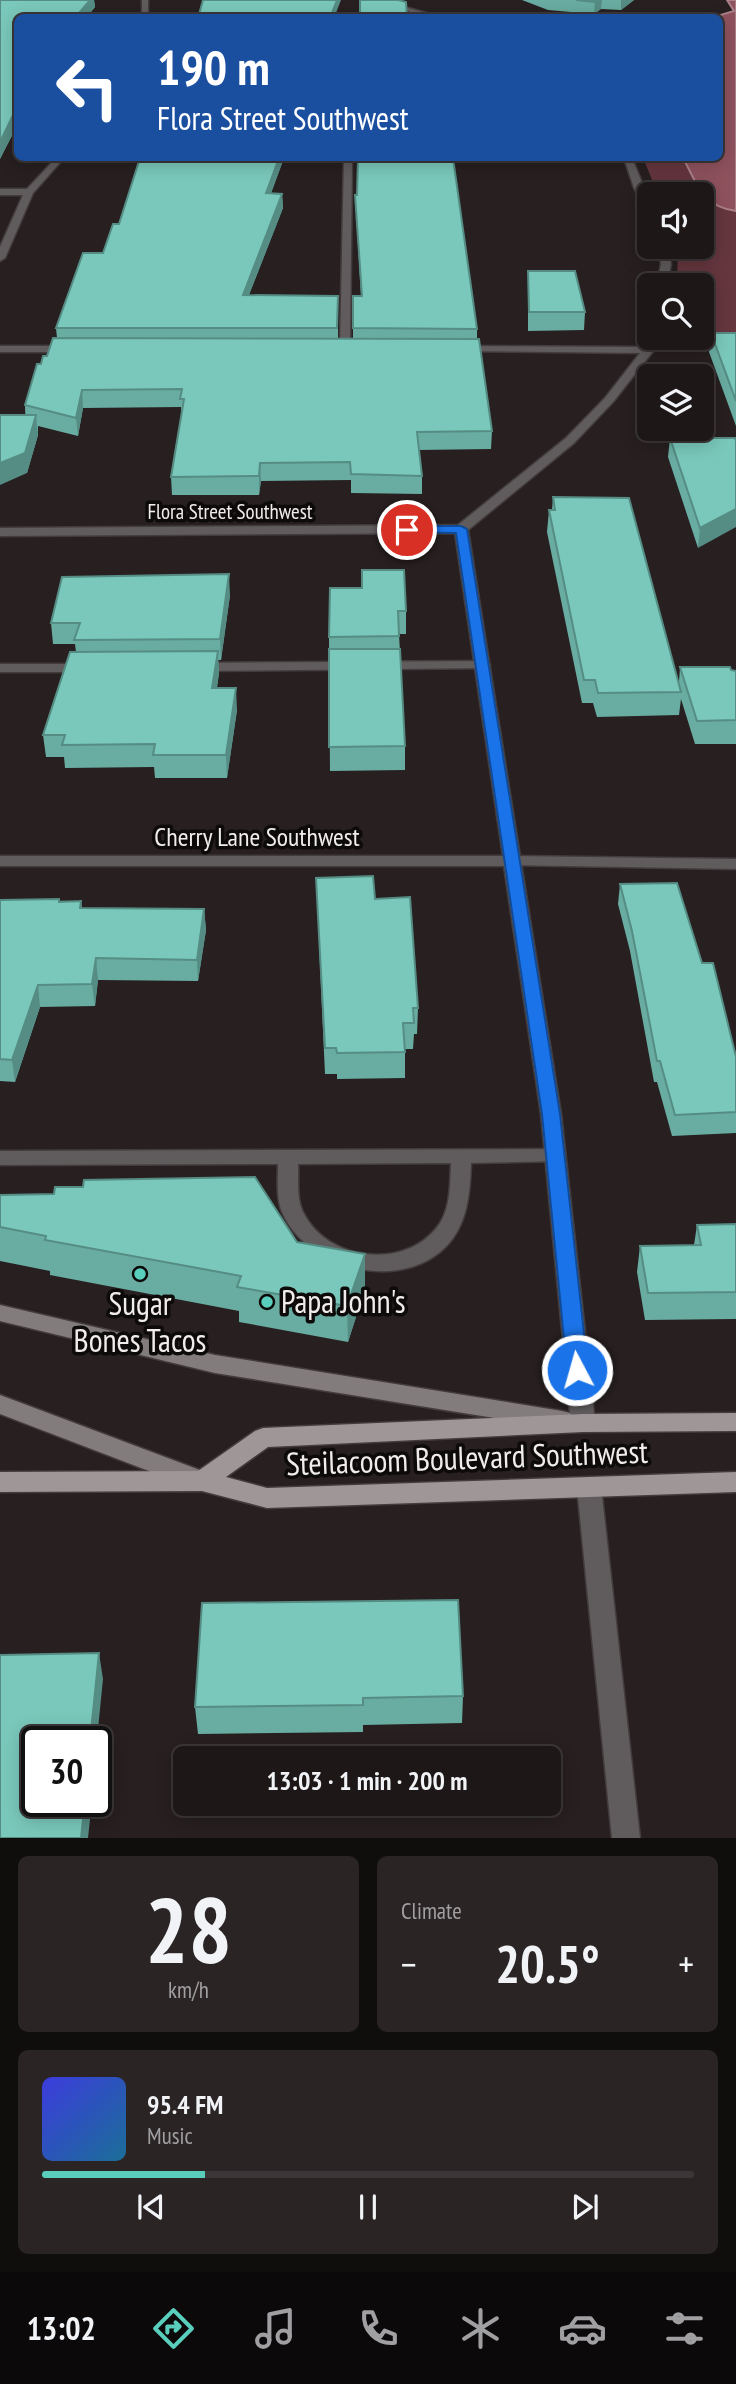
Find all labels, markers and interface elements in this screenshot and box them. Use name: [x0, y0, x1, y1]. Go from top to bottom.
text: 190 m: [157, 35, 270, 99]
icon: left: [42, 42, 133, 133]
text: Flora Street Southwest: [157, 97, 409, 139]
map controls: [637, 182, 714, 441]
button: sound: [637, 182, 714, 259]
button: search: [637, 273, 714, 350]
button: layers: [637, 364, 714, 441]
street label: Flora Street Southwest: [147, 498, 313, 525]
pin: [377, 500, 437, 560]
icon: arrive: [388, 511, 426, 549]
street label: Cherry Lane Southwest: [154, 820, 360, 853]
marker: Sugar Bones Tacos: [132, 1266, 148, 1282]
place label: Papa John's: [281, 1280, 405, 1322]
place label: Sugar Bones Tacos: [74, 1282, 206, 1361]
marker: Papa John's: [259, 1294, 275, 1310]
position arrow: [540, 1333, 614, 1407]
street label: Steilacoom Boulevard Southwest: [285, 1430, 649, 1484]
speed limit sign: 30: [21, 1726, 112, 1817]
text: 13:03 · 1 min · 200 m: [267, 1764, 467, 1797]
text: 28: [145, 1870, 232, 1988]
text: Climate: [401, 1896, 462, 1925]
text: 20.5°: [495, 1930, 600, 1997]
text: −: [401, 1939, 417, 1988]
text: +: [678, 1939, 694, 1988]
text: km/h: [168, 1975, 209, 2004]
text: 95.4 FM: [147, 2088, 223, 2121]
text: Music: [147, 2121, 193, 2150]
icon: previous: [132, 2188, 170, 2226]
icon: pause: [349, 2188, 387, 2226]
icon: next: [566, 2188, 604, 2226]
icon: directions: [149, 2304, 198, 2353]
icon: music: [251, 2304, 300, 2353]
icon: phone: [354, 2304, 403, 2353]
icon: climate: [456, 2304, 505, 2353]
icon: car: [558, 2304, 607, 2353]
icon: filters: [660, 2304, 709, 2353]
text: 13:02: [27, 2307, 96, 2349]

